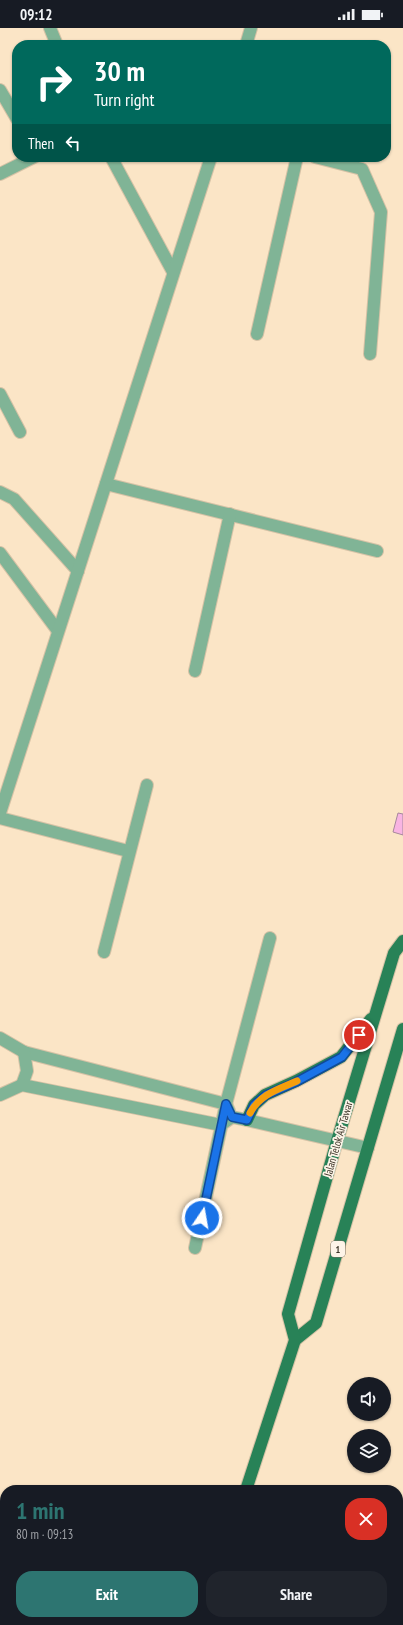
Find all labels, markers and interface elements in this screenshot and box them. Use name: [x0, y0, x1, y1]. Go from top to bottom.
text: 09:12: [20, 5, 52, 24]
text: 30 m: [94, 52, 145, 89]
icon: right: [28, 56, 80, 108]
text: Turn right: [94, 88, 154, 111]
icon: left: [62, 132, 84, 154]
text: Then: [28, 134, 54, 153]
pin: [342, 1018, 376, 1052]
icon: arrive: [348, 1024, 370, 1046]
street label: Jalan Telok Air Tawar: [320, 1100, 355, 1179]
position arrow: [181, 1197, 223, 1239]
road number: 1: [331, 1241, 345, 1257]
map controls: [347, 1377, 391, 1473]
button: sound: [347, 1377, 391, 1421]
button: layers: [347, 1429, 391, 1473]
text: 1 min: [16, 1495, 64, 1526]
button: close: [345, 1498, 387, 1540]
text: 80 m · 09:13: [16, 1526, 73, 1543]
button: Exit: [16, 1571, 198, 1617]
button: Share: [206, 1571, 387, 1617]

